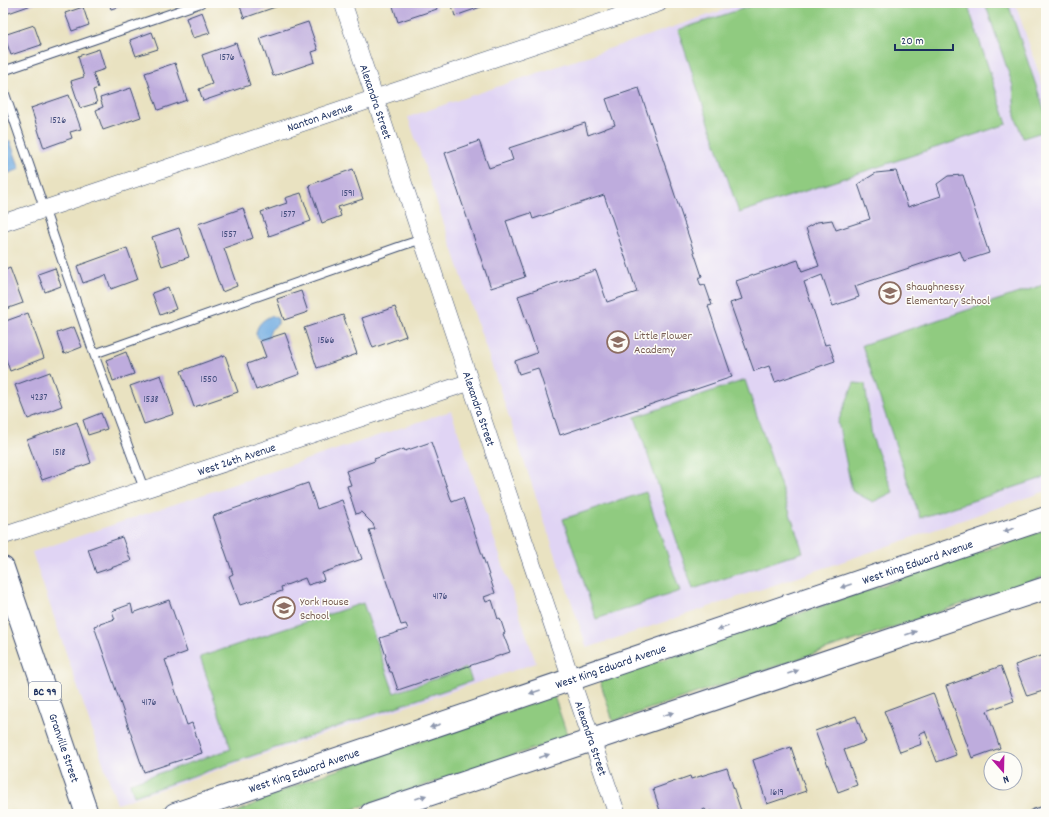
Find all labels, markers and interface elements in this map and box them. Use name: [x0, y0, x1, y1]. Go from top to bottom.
scale bar: [895, 26, 953, 52]
text: 20 m: [901, 33, 924, 50]
house number: 1576: [219, 51, 235, 65]
street label: Alexandra Street: [354, 62, 395, 142]
street label: Nanton Avenue: [285, 99, 355, 137]
house number: 1526: [50, 114, 66, 128]
house number: 1591: [341, 187, 355, 201]
house number: 1577: [281, 208, 295, 222]
house number: 1557: [221, 228, 237, 242]
place label: Shaughnessy Elementary School: [906, 279, 990, 310]
school or university icon: Shaughnessy Elementary School: [877, 280, 903, 306]
place label: Little Flower Academy: [634, 328, 692, 359]
school or university icon: Little Flower Academy: [605, 329, 631, 355]
house number: 1566: [318, 334, 334, 348]
street label: Alexandra Street: [457, 370, 498, 449]
house number: 1550: [201, 373, 217, 387]
house number: 4237: [31, 391, 48, 405]
house number: 1538: [143, 393, 159, 407]
street label: West 26th Avenue: [196, 440, 278, 481]
house number: 1518: [52, 446, 66, 460]
one-way arrow: [1003, 527, 1015, 533]
street label: West King Edward Avenue: [860, 536, 975, 590]
one-way arrow: [840, 583, 852, 589]
house number: 4176: [432, 590, 448, 604]
place label: York House School: [300, 594, 349, 625]
school or university icon: York House School: [271, 595, 297, 621]
one-way arrow: [717, 625, 729, 631]
one-way arrow: [906, 630, 918, 636]
street label: West King Edward Avenue: [553, 641, 669, 694]
one-way arrow: [787, 669, 799, 675]
road number: BC 99: [29, 682, 61, 700]
one-way arrow: [528, 689, 540, 695]
house number: 4176: [141, 696, 157, 710]
street label: Alexandra Street: [569, 699, 611, 779]
one-way arrow: [662, 711, 674, 717]
street label: Granville Street: [43, 712, 83, 786]
one-way arrow: [429, 723, 441, 729]
street label: West King Edward Avenue: [247, 745, 362, 798]
north arrow: [983, 751, 1023, 791]
one-way arrow: [539, 753, 551, 759]
text: N: [1000, 770, 1011, 787]
house number: 1619: [770, 786, 784, 800]
one-way arrow: [416, 794, 428, 800]

